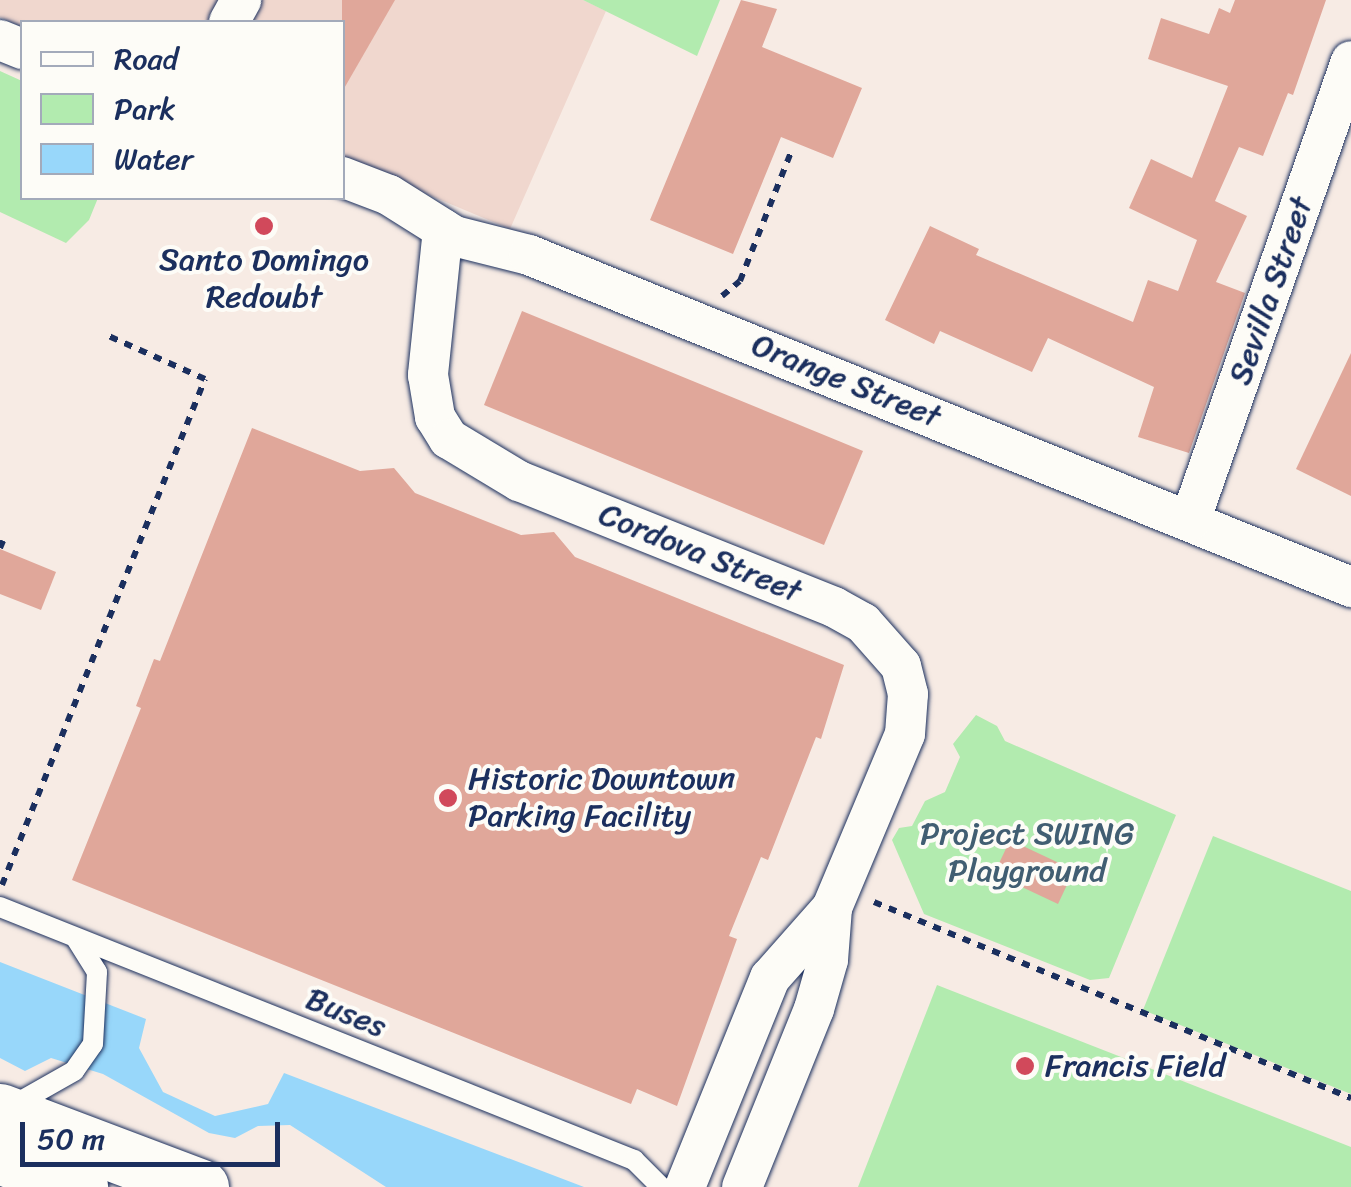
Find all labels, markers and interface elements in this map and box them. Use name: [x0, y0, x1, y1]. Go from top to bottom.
legend: [20, 20, 345, 200]
text: Road: [114, 32, 178, 86]
text: Park: [114, 82, 176, 136]
text: Water: [114, 132, 193, 186]
street label: Sevilla Street: [1221, 192, 1321, 390]
marker: Santo Domingo Redoubt: [253, 215, 275, 237]
place label: Santo Domingo Redoubt: [159, 242, 369, 317]
street label: Orange Street: [746, 326, 946, 436]
street label: Cordova Street: [593, 495, 807, 611]
place label: Historic Downtown Parking Facility: [468, 761, 734, 836]
marker: Historic Downtown Parking Facility: [437, 787, 459, 809]
park label: Project SWING Playground: [920, 816, 1134, 891]
street label: Buses: [300, 980, 392, 1046]
place label: Francis Field: [1045, 1047, 1225, 1085]
marker: Francis Field: [1014, 1055, 1036, 1077]
scale bar: [25, 1102, 285, 1164]
text: 50 m: [37, 1112, 105, 1166]

